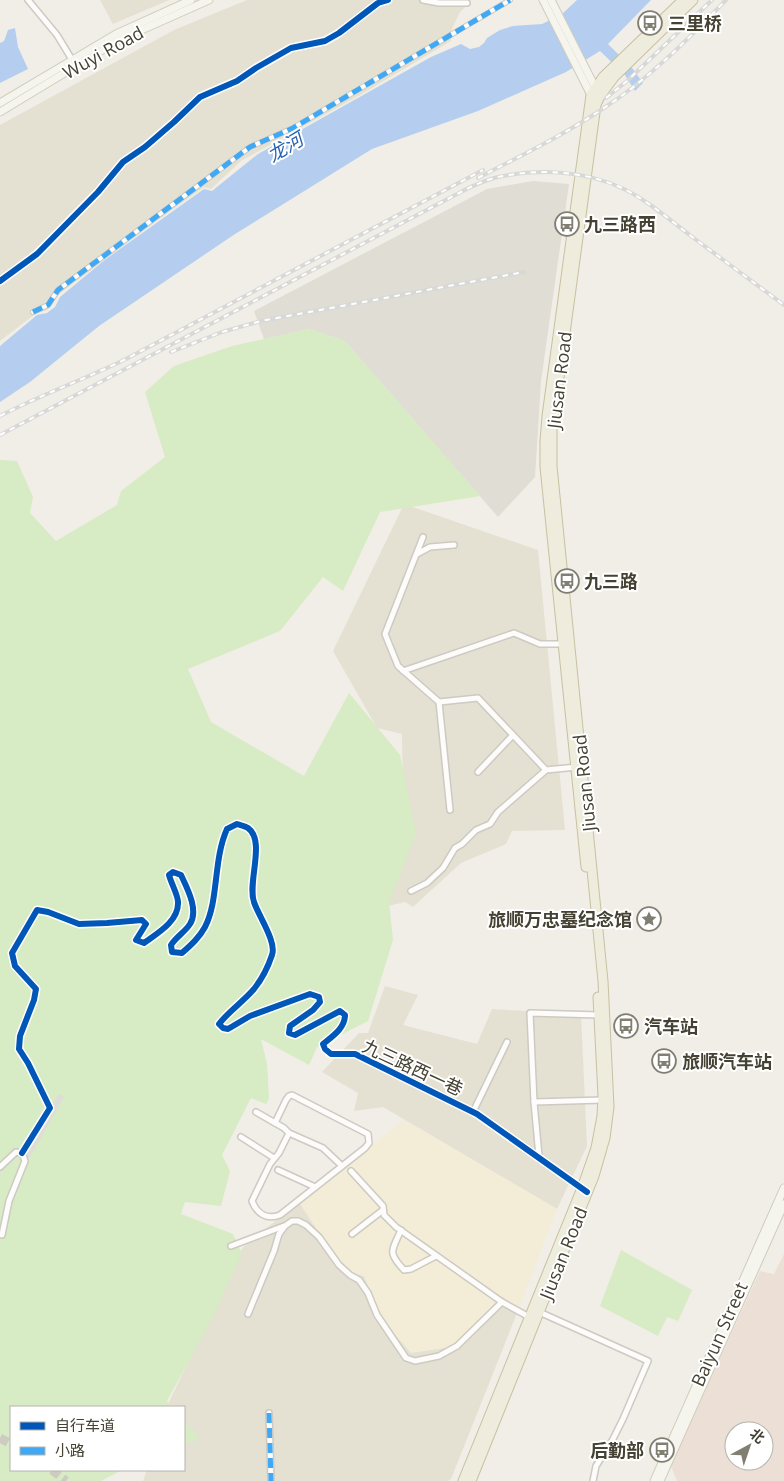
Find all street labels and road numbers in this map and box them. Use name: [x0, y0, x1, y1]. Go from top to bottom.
street label: Wuyi Road: [58, 20, 148, 84]
street label: Jiusan Road: [541, 330, 577, 432]
street label: Jiusan Road: [567, 733, 601, 835]
street label: 九三路西一巷: [359, 1033, 467, 1101]
street label: Jiusan Road: [533, 1203, 592, 1305]
street label: Baiyun Street: [685, 1278, 753, 1390]

